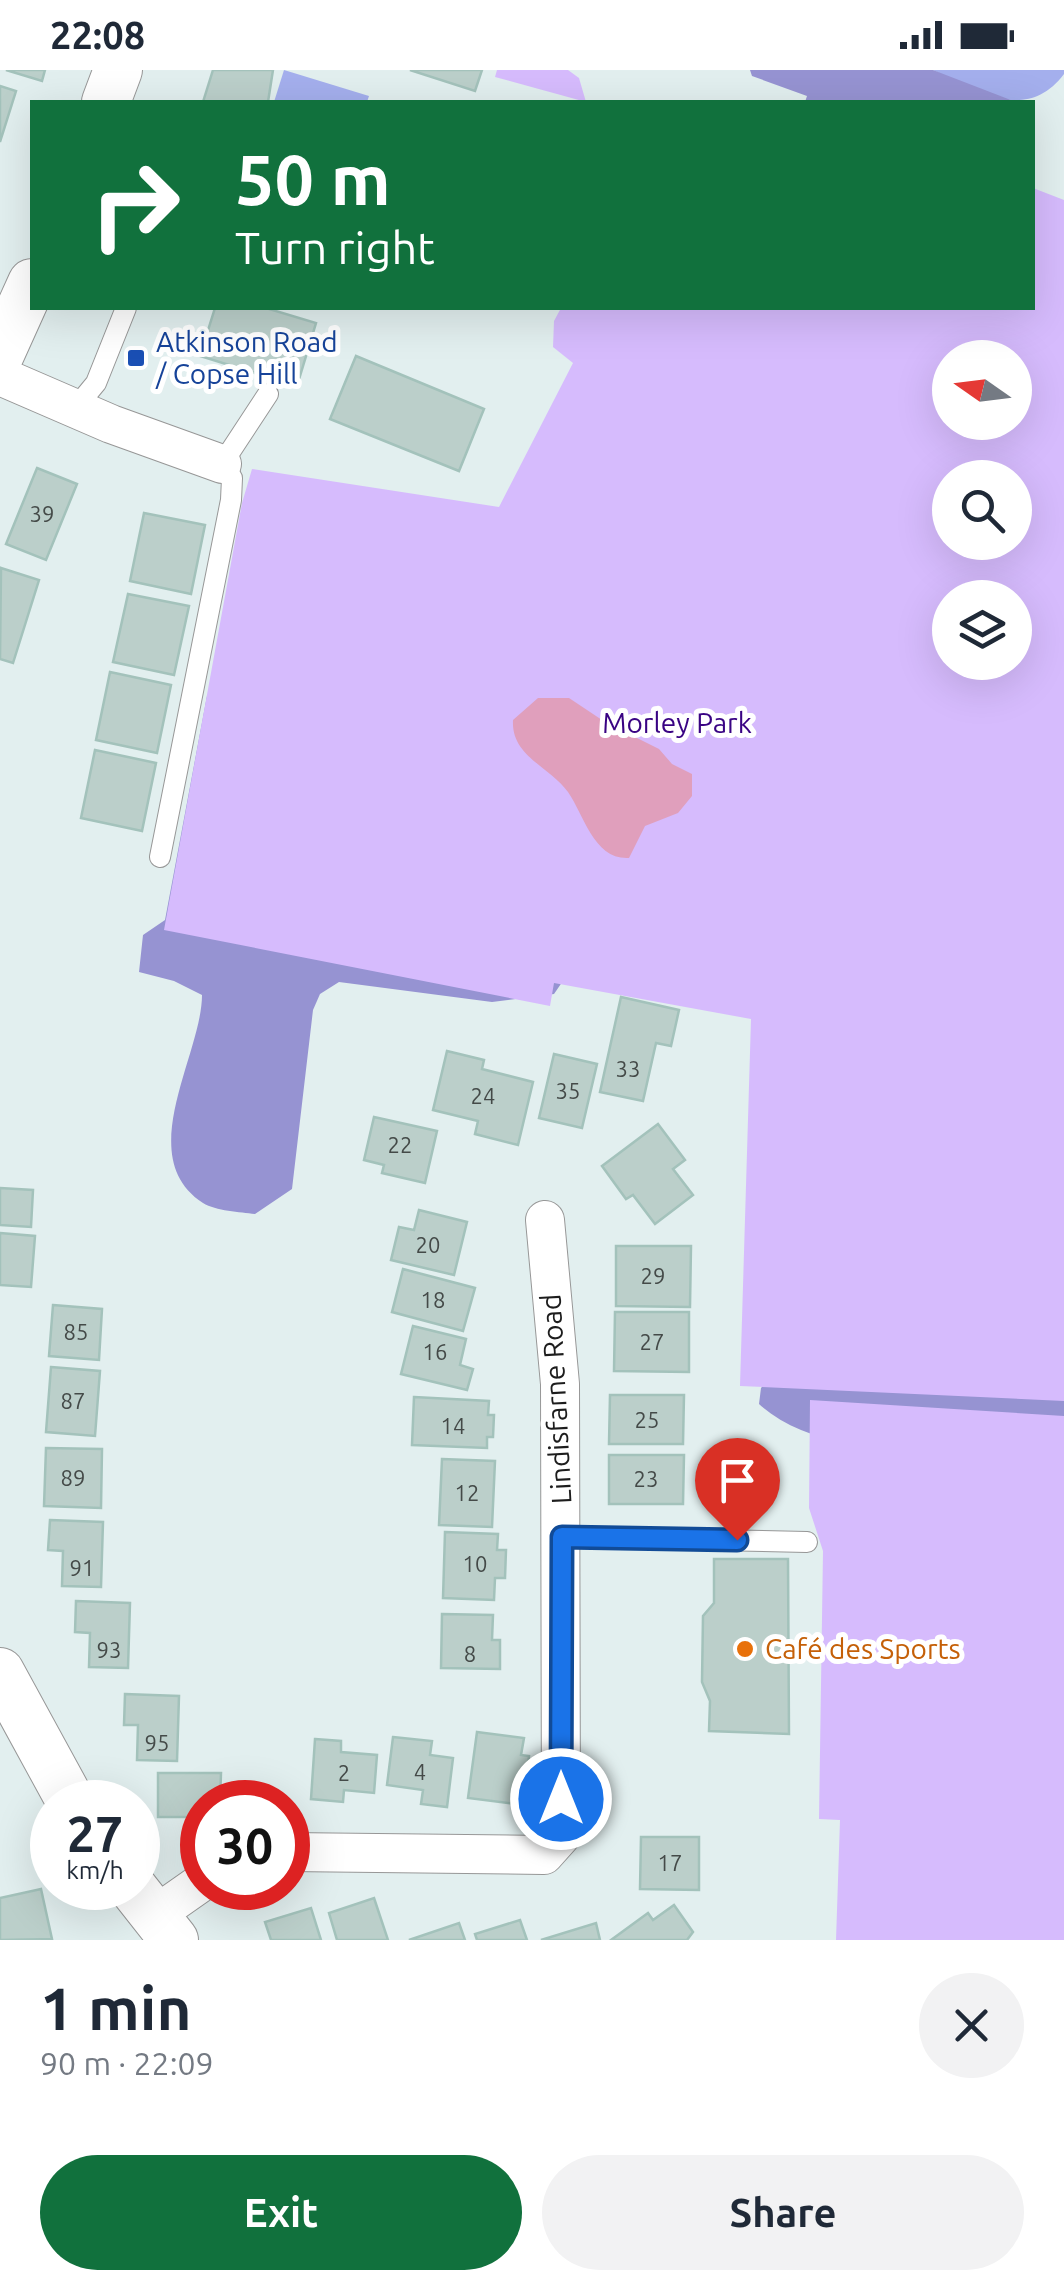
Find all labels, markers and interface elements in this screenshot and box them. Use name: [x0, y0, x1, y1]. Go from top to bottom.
text: 22:08: [50, 14, 145, 56]
icon: right: [70, 140, 200, 270]
text: 50 m: [235, 140, 391, 218]
text: Turn right: [235, 222, 435, 273]
place label: Atkinson Road / Copse Hill: [155, 326, 338, 389]
north arrow: [932, 340, 1032, 440]
map controls: [932, 340, 1032, 680]
marker: Atkinson Road / Copse Hill: [125, 347, 147, 369]
button: search: [932, 460, 1032, 560]
house number: 39: [30, 501, 54, 526]
button: layers: [932, 580, 1032, 680]
park label: Morley Park: [602, 707, 752, 738]
house number: 33: [616, 1056, 640, 1081]
house number: 35: [556, 1078, 580, 1103]
house number: 24: [471, 1083, 495, 1108]
house number: 22: [388, 1132, 412, 1157]
house number: 20: [416, 1232, 440, 1257]
house number: 29: [641, 1263, 665, 1288]
house number: 18: [421, 1287, 445, 1312]
street label: Lindisfarne Road: [535, 1293, 576, 1505]
house number: 85: [64, 1319, 88, 1344]
house number: 27: [640, 1329, 664, 1354]
house number: 16: [423, 1339, 447, 1364]
house number: 87: [61, 1388, 85, 1413]
house number: 25: [635, 1407, 659, 1432]
house number: 14: [441, 1413, 465, 1438]
pin: [695, 1438, 780, 1541]
icon: arrive: [710, 1453, 765, 1508]
house number: 89: [61, 1465, 85, 1490]
house number: 23: [634, 1466, 658, 1491]
house number: 12: [455, 1480, 479, 1505]
house number: 10: [463, 1551, 487, 1576]
house number: 91: [70, 1555, 94, 1580]
place label: Café des Sports: [765, 1633, 961, 1664]
house number: 93: [97, 1637, 121, 1662]
marker: Café des Sports: [734, 1638, 756, 1660]
house number: 8: [464, 1641, 476, 1666]
house number: 95: [145, 1730, 169, 1755]
position arrow: [509, 1747, 613, 1851]
house number: 4: [414, 1759, 426, 1784]
house number: 2: [338, 1760, 350, 1785]
speed limit sign: 30: [180, 1780, 310, 1910]
text: 27: [67, 1805, 123, 1861]
house number: 17: [658, 1850, 682, 1875]
text: km/h: [66, 1856, 124, 1884]
button: close: [919, 1973, 1024, 2078]
text: 1 min: [40, 1974, 192, 2041]
text: 90 m · 22:09: [40, 2045, 214, 2081]
button: Exit: [40, 2155, 522, 2270]
button: Share: [542, 2155, 1024, 2270]

